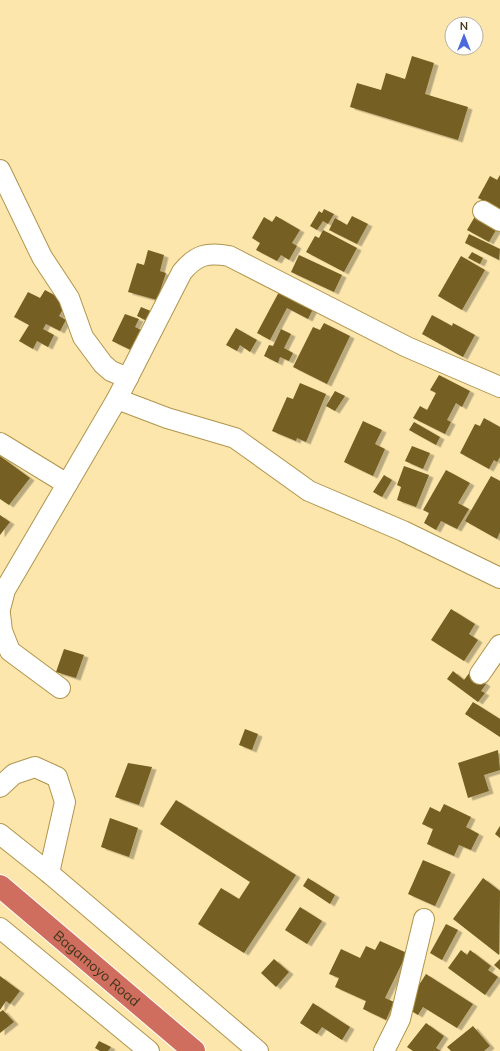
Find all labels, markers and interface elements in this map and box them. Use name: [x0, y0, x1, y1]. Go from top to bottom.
north arrow: [444, 16, 484, 56]
text: N: [460, 19, 468, 33]
street label: Bagamoyo Road: [50, 926, 144, 1010]

